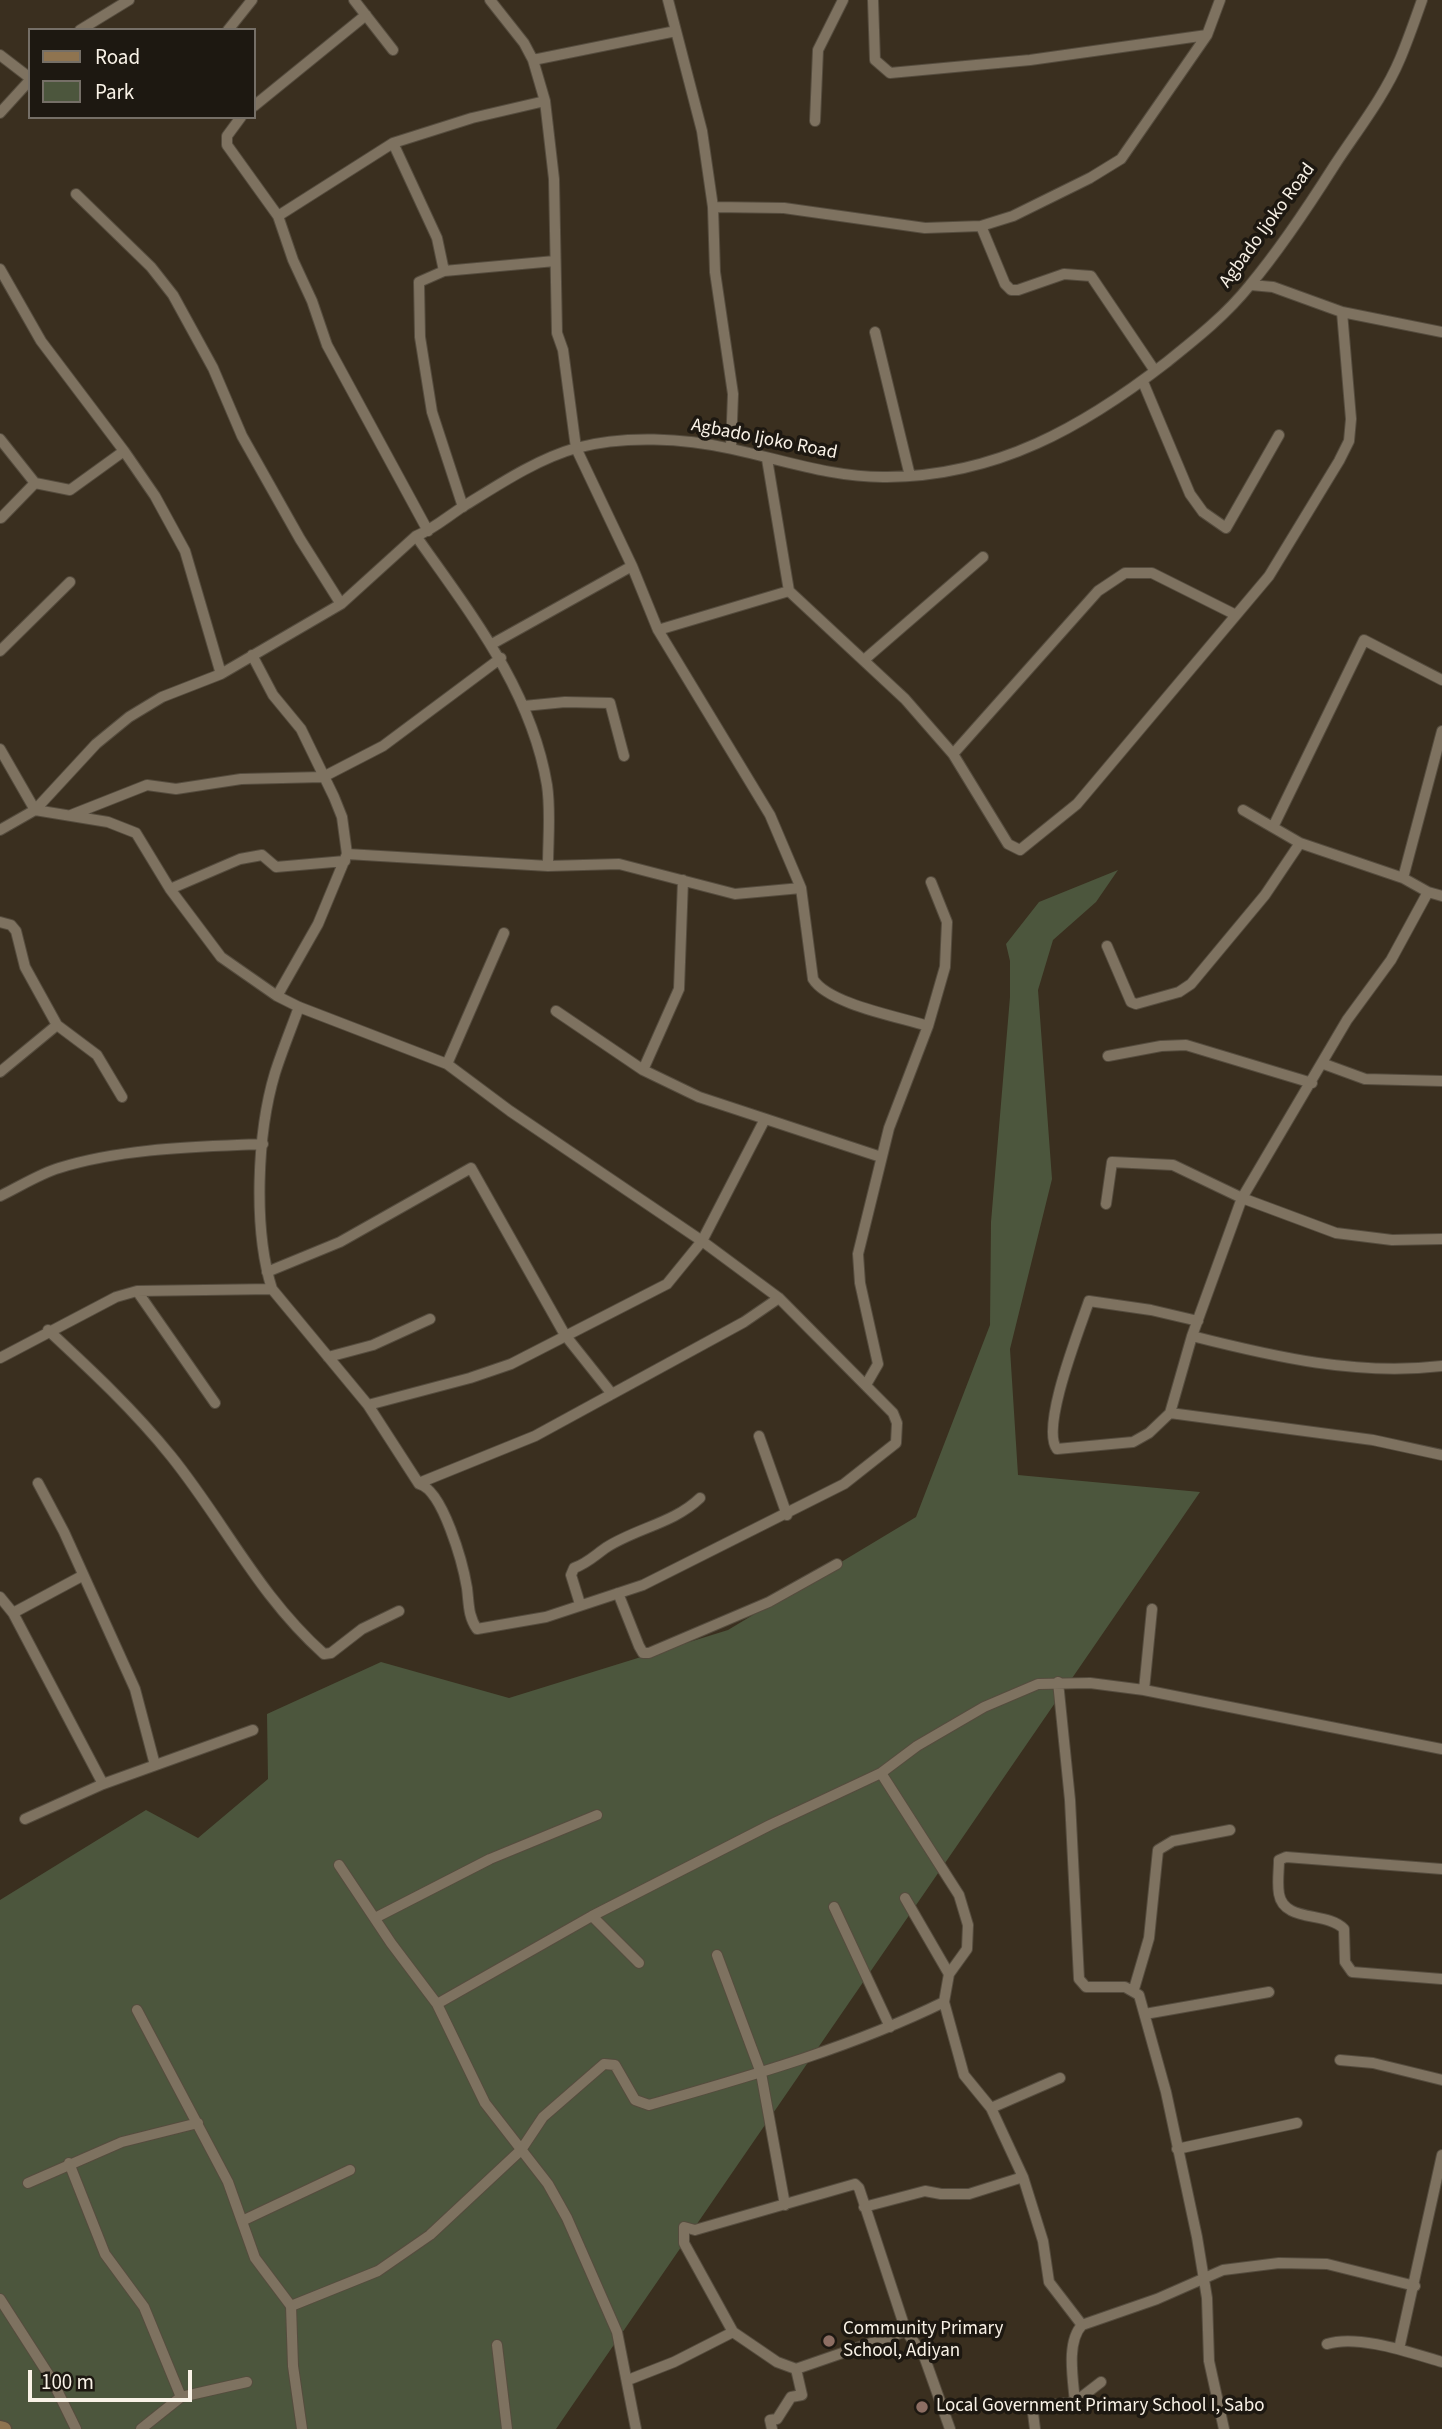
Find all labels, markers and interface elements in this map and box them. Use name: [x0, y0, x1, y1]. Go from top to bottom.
legend: [28, 28, 256, 119]
text: Road: [95, 42, 140, 72]
text: Park: [95, 77, 134, 107]
street label: Agbado Ijoko Road: [1215, 159, 1321, 293]
street label: Agbado Ijoko Road: [689, 415, 839, 465]
place label: Community Primary School, Adiyan: [843, 2319, 1003, 2363]
marker: Community Primary School, Adiyan: [821, 2333, 837, 2349]
scale bar: [32, 2356, 196, 2400]
text: 100 m: [41, 2367, 94, 2397]
place label: Local Government Primary School I, Sabo: [936, 2396, 1264, 2418]
marker: Local Government Primary School I, Sabo: [914, 2399, 930, 2415]

